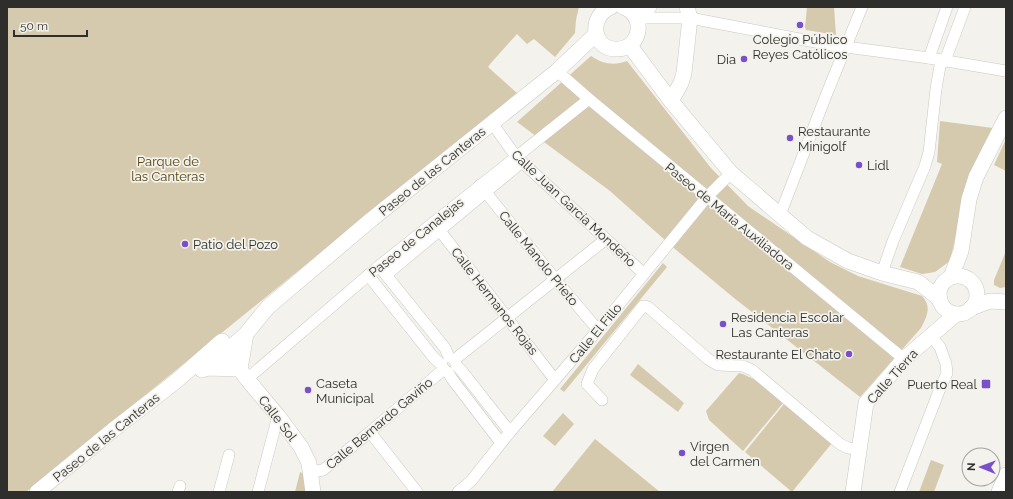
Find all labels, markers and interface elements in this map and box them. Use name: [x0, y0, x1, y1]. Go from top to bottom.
scale bar: [14, 12, 87, 38]
text: 50 m: [20, 19, 48, 33]
marker: Colegio Público Reyes Católicos: [795, 20, 805, 30]
place label: Colegio Público Reyes Católicos: [752, 32, 848, 62]
place label: Dia: [717, 52, 736, 67]
marker: Dia: [739, 54, 749, 64]
street label: Paseo de las Canteras: [376, 124, 489, 219]
place label: Restaurante Minigolf: [798, 124, 871, 154]
marker: Restaurante Minigolf: [785, 133, 795, 143]
street label: Calle Juan García Mondeño: [508, 147, 639, 270]
park label: Parque de las Canteras: [131, 154, 205, 184]
place label: Lidl: [867, 158, 889, 173]
street label: Paseo de María Auxiliadora: [662, 160, 797, 273]
marker: Lidl: [854, 160, 864, 170]
street label: Paseo de Canalejas: [366, 195, 467, 280]
street label: Calle Manolo Prieto: [496, 208, 582, 309]
place label: Patio del Pozo: [193, 237, 278, 252]
marker: Patio del Pozo: [180, 239, 190, 249]
street label: Calle Hermanos Rojas: [448, 245, 541, 358]
street label: Calle El Fillo: [566, 300, 625, 366]
place label: Residencia Escolar Las Canteras: [731, 310, 844, 340]
marker: Residencia Escolar Las Canteras: [718, 319, 728, 329]
street label: Calle Tierra: [864, 346, 921, 407]
place label: Restaurante El Chato: [715, 347, 841, 362]
marker: Restaurante El Chato: [844, 349, 854, 359]
street label: Calle Bernardo Gaviño: [323, 374, 436, 472]
place label: Caseta Municipal: [316, 376, 375, 406]
place label: Puerto Real: [907, 377, 977, 392]
marker: Puerto Real: [980, 378, 992, 390]
marker: Caseta Municipal: [303, 385, 313, 395]
street label: Paseo de las Canteras: [50, 390, 163, 485]
street label: Calle Sol: [255, 393, 300, 444]
place label: Virgen del Carmen: [690, 439, 760, 469]
north arrow: [961, 447, 1001, 487]
marker: Virgen del Carmen: [677, 448, 687, 458]
text: N: [965, 463, 978, 471]

